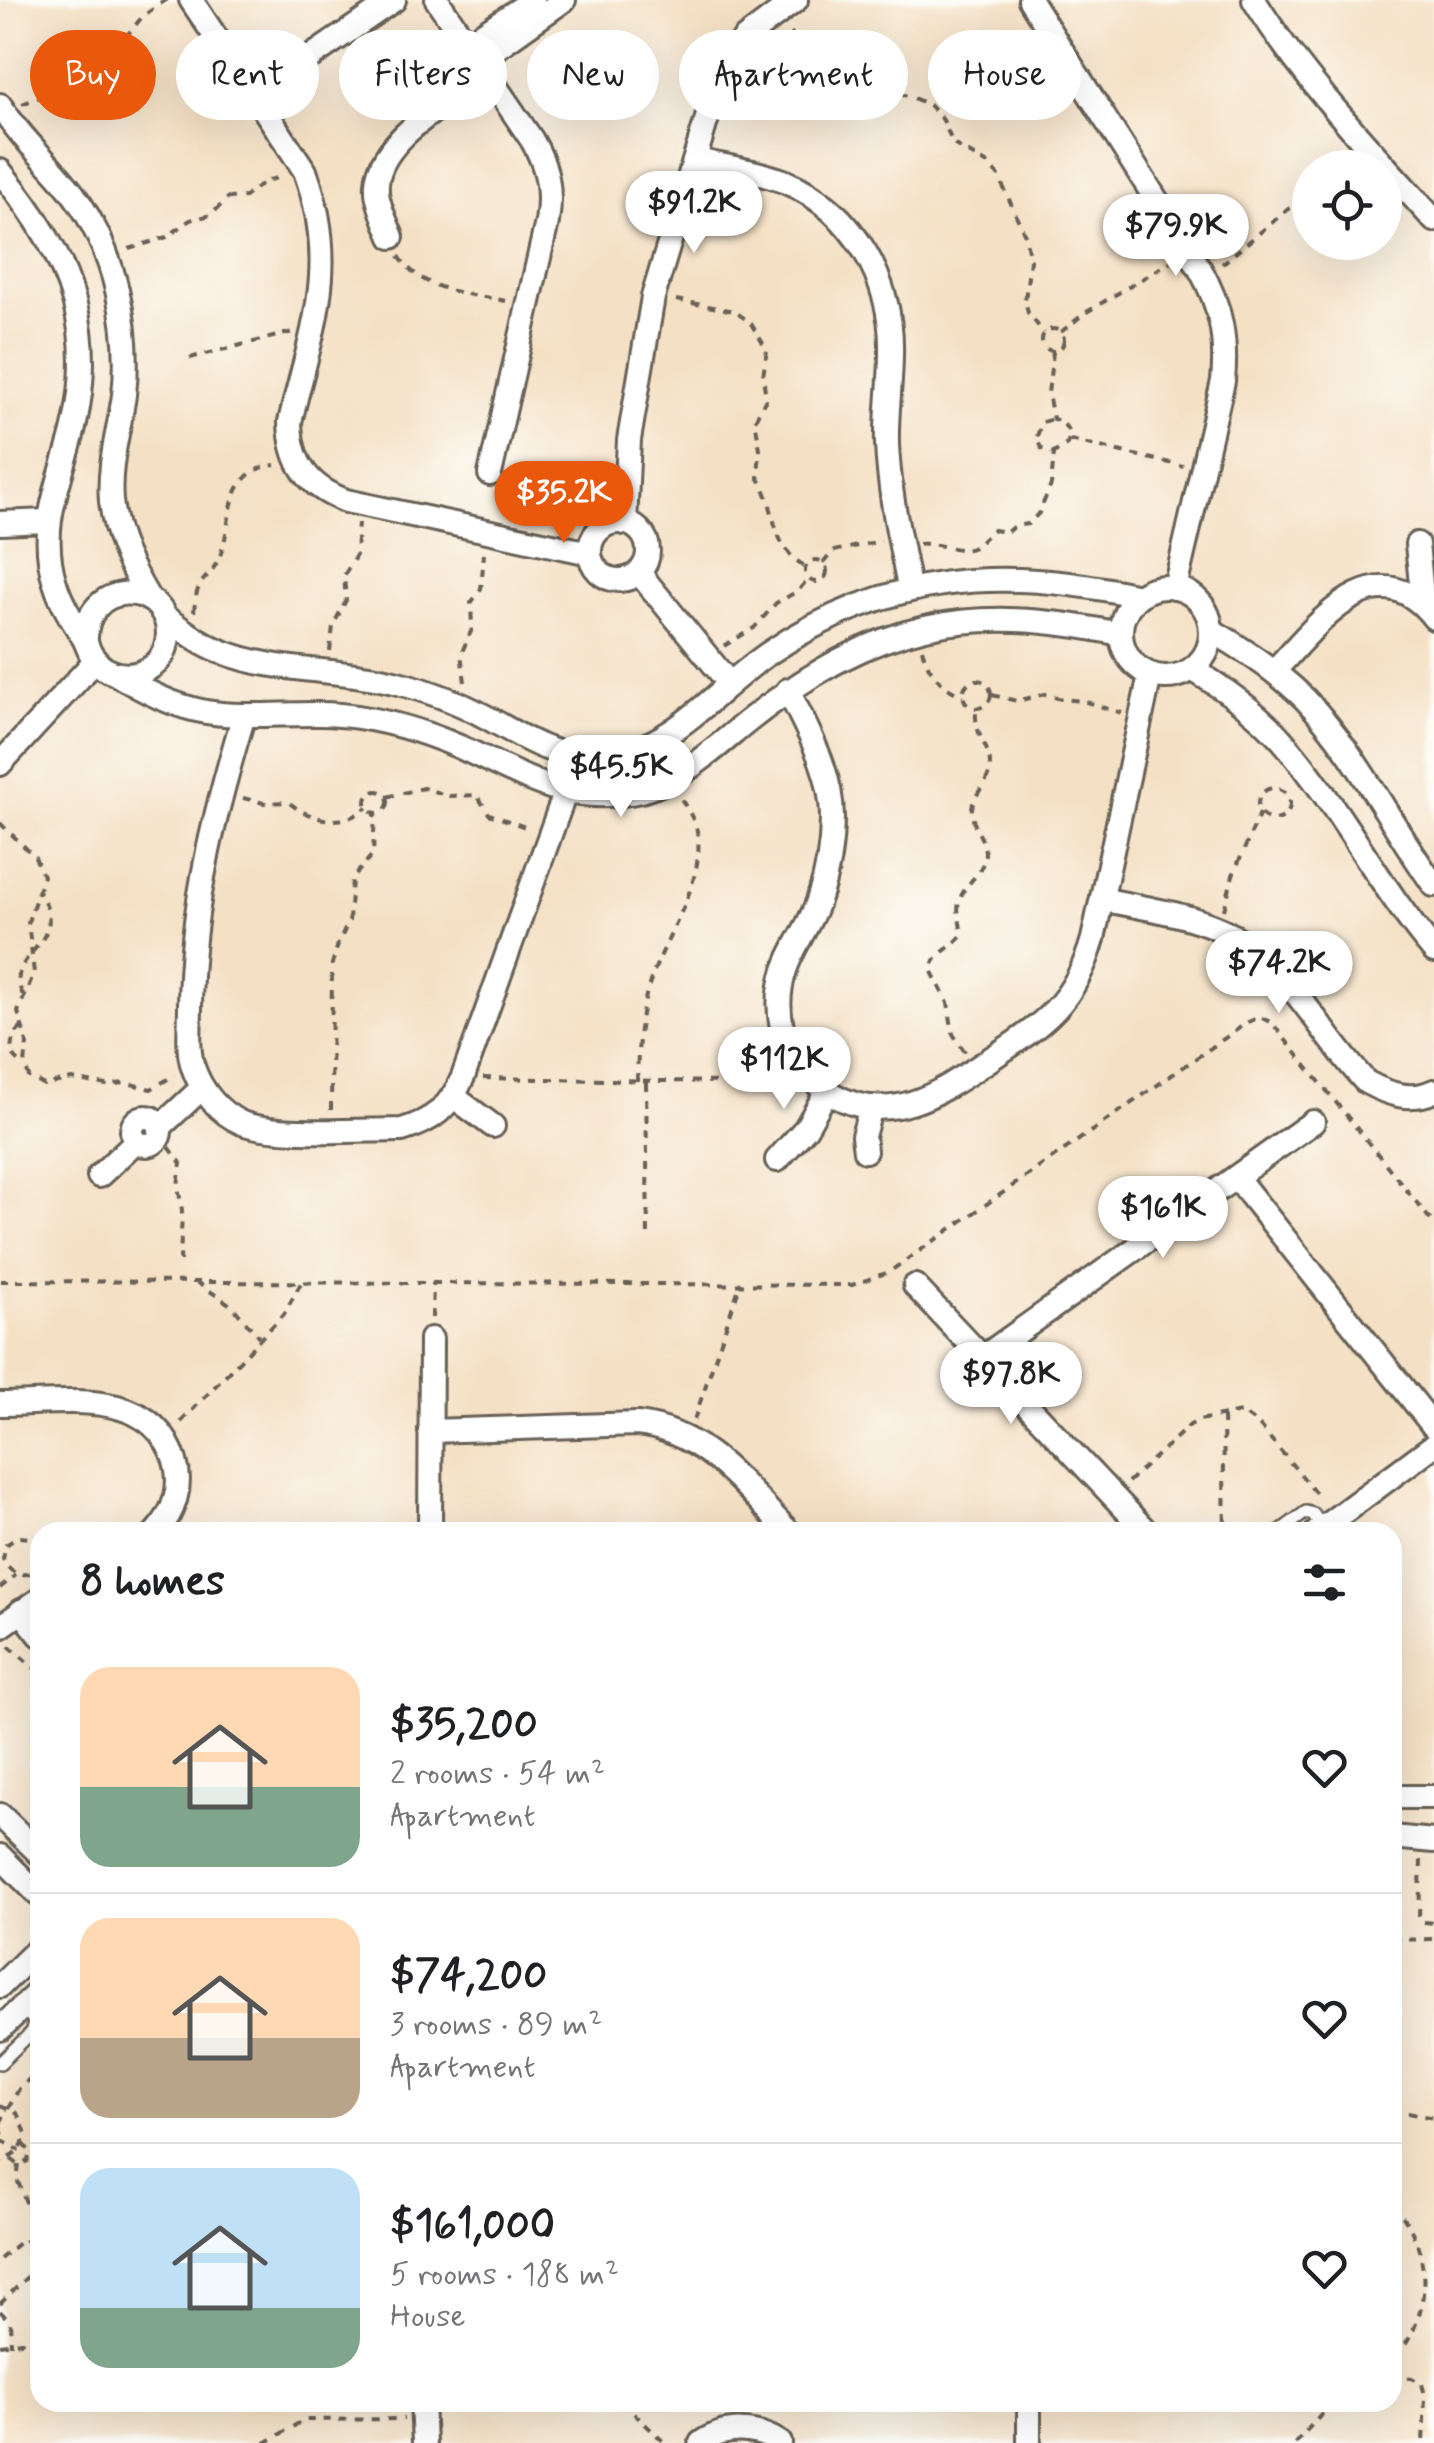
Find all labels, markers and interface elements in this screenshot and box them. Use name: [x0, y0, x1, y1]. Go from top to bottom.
chip: Buy: [30, 30, 156, 120]
chip: Rent: [176, 30, 319, 120]
chip: Filters: [339, 30, 507, 120]
chip: New: [527, 30, 659, 120]
chip: Apartment: [679, 30, 908, 120]
chip: House: [928, 30, 1081, 120]
map controls: [1292, 150, 1402, 260]
button: locate: [1292, 150, 1402, 260]
pin: $91.2K: [613, 171, 775, 256]
text: $91.2K: [647, 182, 741, 224]
pin: $79.9K: [1095, 194, 1257, 279]
text: $79.9K: [1125, 205, 1227, 247]
pin: $35.2K: [483, 461, 645, 546]
text: $35.2K: [516, 472, 612, 514]
pin: $45.5K: [540, 735, 702, 820]
text: $45.5K: [570, 746, 672, 788]
pin: $74.2K: [1198, 931, 1360, 1016]
text: $74.2K: [1228, 942, 1330, 984]
pin: $112K: [714, 1027, 854, 1112]
text: $112K: [740, 1038, 828, 1080]
pin: $161K: [1093, 1176, 1233, 1261]
text: $161K: [1120, 1187, 1206, 1229]
pin: $97.8K: [930, 1342, 1092, 1427]
text: $97.8K: [962, 1353, 1060, 1395]
text: 8 homes: [80, 1555, 225, 1610]
icon: filters: [1297, 1555, 1352, 1610]
text: $35,200: [390, 1698, 538, 1753]
icon: home: [160, 1707, 280, 1827]
icon: heart: [1297, 1740, 1352, 1795]
text: 2 rooms · 54 m²: [390, 1753, 605, 1795]
text: Apartment: [390, 1795, 535, 1837]
text: $74,200: [390, 1949, 547, 2004]
icon: home: [160, 1958, 280, 2078]
icon: heart: [1297, 1991, 1352, 2046]
text: 3 rooms · 89 m²: [390, 2004, 602, 2046]
text: Apartment: [390, 2046, 535, 2088]
text: $161,000: [390, 2199, 555, 2254]
icon: home: [160, 2208, 280, 2328]
icon: heart: [1297, 2241, 1352, 2296]
text: 5 rooms · 188 m²: [390, 2254, 619, 2296]
text: House: [390, 2296, 466, 2338]

